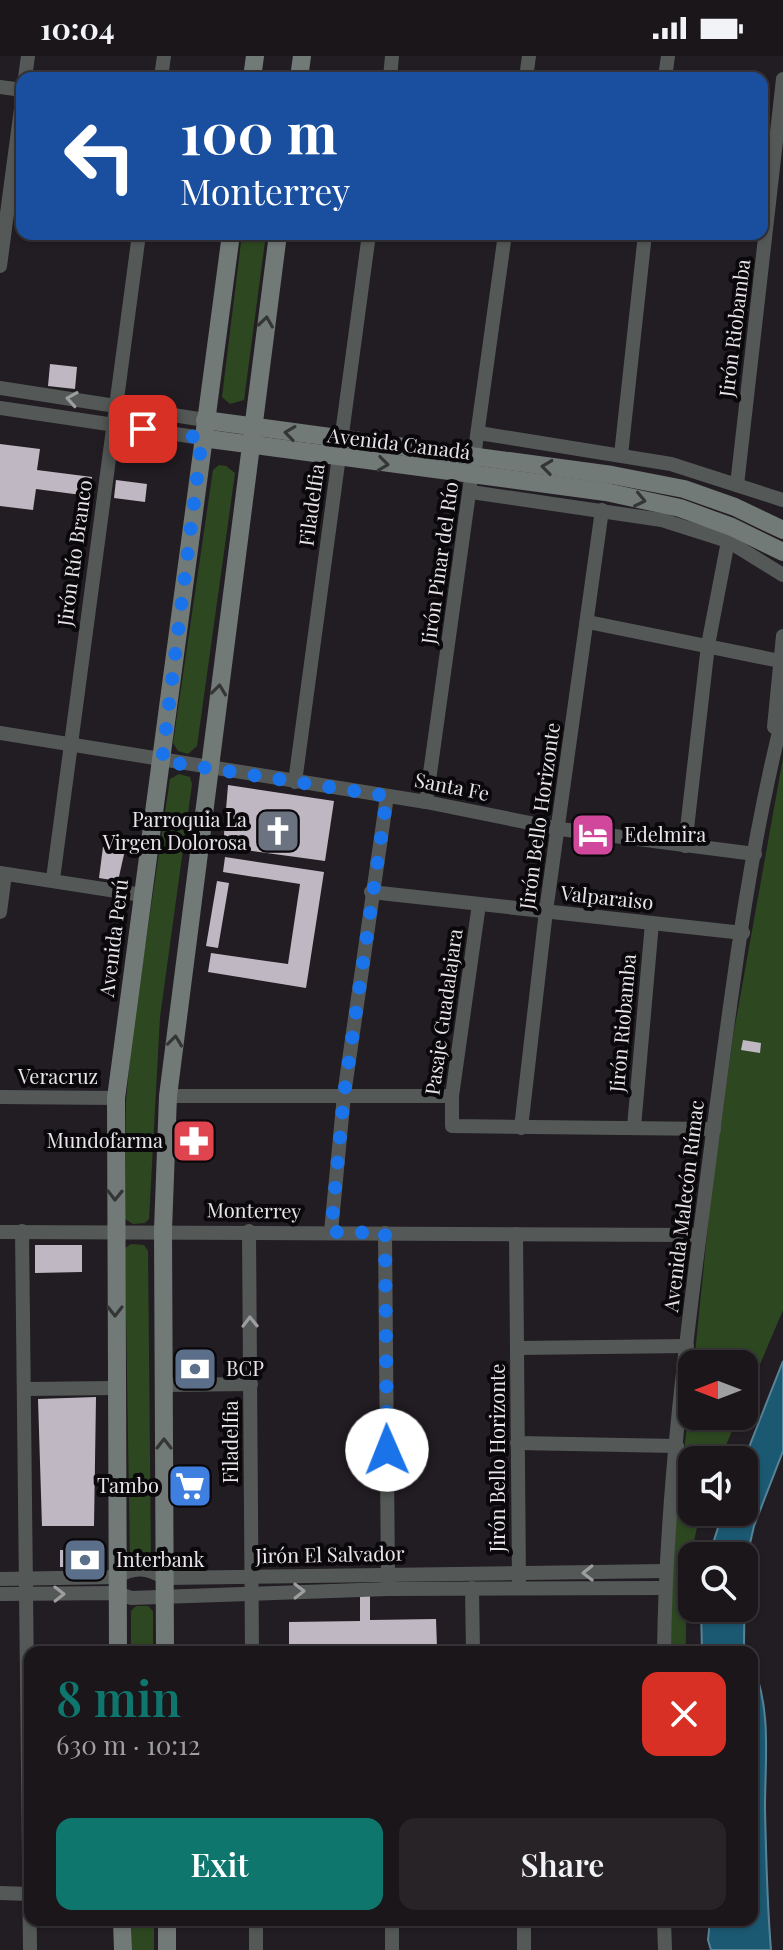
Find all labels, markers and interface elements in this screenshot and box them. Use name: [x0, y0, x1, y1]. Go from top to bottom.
text: 10:04: [40, 8, 114, 48]
text: 100 m: [180, 94, 337, 169]
icon: left: [48, 104, 152, 208]
text: Monterrey: [180, 166, 350, 214]
street label: Jirón Riobamba: [712, 257, 755, 399]
one-way arrow: [257, 316, 274, 329]
one-way arrow: [66, 391, 79, 408]
pin: [109, 395, 177, 463]
icon: arrive: [121, 407, 165, 451]
street label: Avenida Canadá: [325, 420, 472, 465]
one-way arrow: [283, 424, 296, 441]
one-way arrow: [376, 456, 389, 473]
one-way arrow: [540, 459, 554, 476]
street label: Filadelfia: [291, 462, 330, 548]
street label: Jirón Río Branco: [50, 478, 97, 629]
street label: Jirón Pinar del Río: [414, 480, 463, 647]
one-way arrow: [633, 491, 646, 508]
one-way arrow: [210, 683, 227, 696]
street label: Jirón Bello Horizonte: [512, 721, 565, 912]
street label: Santa Fe: [413, 765, 492, 806]
place label: Parroquia La Virgen Dolorosa: [102, 805, 247, 855]
church icon: Parroquia La Virgen Dolorosa: [254, 807, 302, 855]
hotel icon: Edelmira: [569, 811, 617, 859]
place label: Edelmira: [624, 820, 706, 847]
street label: Avenida Perú: [92, 877, 133, 999]
street label: Valparaiso: [558, 878, 655, 915]
street label: Pasaje Guadalajara: [417, 927, 468, 1097]
street label: Jirón Riobamba: [602, 953, 641, 1094]
one-way arrow: [166, 1034, 183, 1047]
street label: Veracruz: [17, 1062, 98, 1089]
street label: Avenida Malecón Rímac: [656, 1098, 709, 1314]
pharmacy icon: Mundofarma: [170, 1117, 218, 1165]
place label: Mundofarma: [46, 1126, 163, 1153]
one-way arrow: [106, 1189, 123, 1202]
street label: Monterrey: [207, 1195, 302, 1224]
one-way arrow: [106, 1305, 124, 1318]
one-way arrow: [241, 1315, 259, 1328]
bank icon: BCP: [171, 1345, 219, 1393]
north arrow: [678, 1350, 758, 1430]
map controls: [678, 1350, 758, 1622]
place label: BCP: [226, 1354, 264, 1381]
street label: Jirón Bello Horizonte: [483, 1364, 510, 1553]
street label: Filadelfia: [216, 1401, 243, 1483]
position arrow: [345, 1408, 429, 1492]
one-way arrow: [155, 1437, 173, 1450]
button: sound: [678, 1446, 758, 1526]
supermarket icon: Tambo: [166, 1462, 214, 1510]
place label: Tambo: [97, 1471, 159, 1498]
bank icon: Interbank: [61, 1536, 109, 1584]
street label: Jirón El Salvador: [254, 1539, 405, 1568]
button: search: [678, 1542, 758, 1622]
place label: Interbank: [116, 1545, 205, 1572]
one-way arrow: [581, 1564, 593, 1581]
one-way arrow: [293, 1582, 306, 1600]
one-way arrow: [53, 1585, 66, 1603]
text: 8 min: [56, 1665, 181, 1729]
button: close: [642, 1672, 726, 1756]
text: 630 m · 10:12: [56, 1727, 200, 1762]
button: Exit: [56, 1818, 383, 1910]
button: Share: [399, 1818, 726, 1910]

